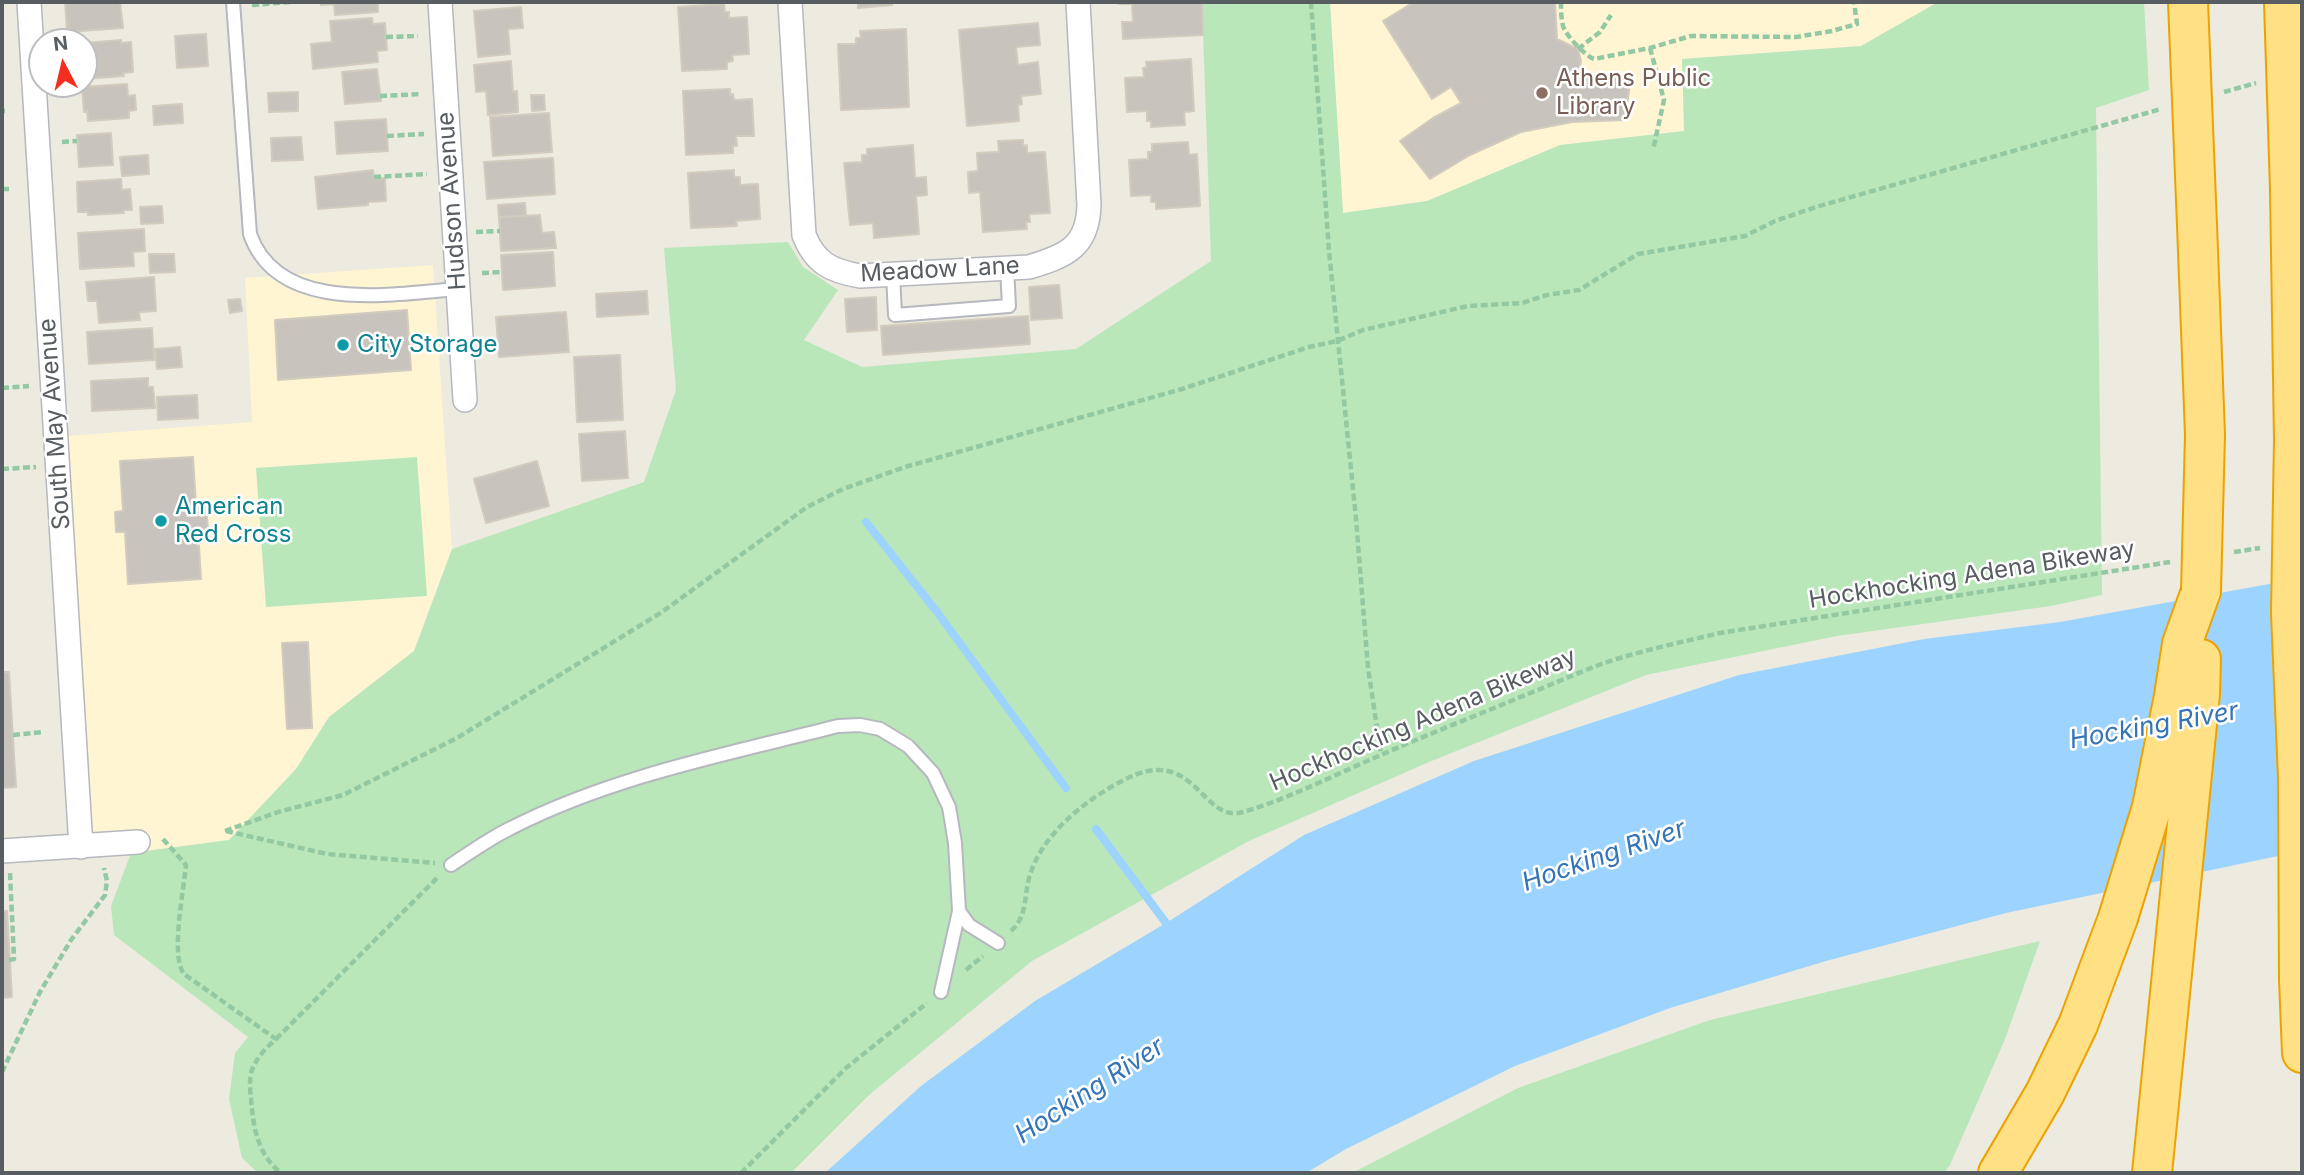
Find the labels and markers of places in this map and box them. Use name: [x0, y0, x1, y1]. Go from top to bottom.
place label: Athens Public Library: [1556, 65, 1711, 121]
marker: Athens Public Library: [1534, 85, 1550, 101]
place label: City Storage: [357, 331, 498, 359]
marker: City Storage: [335, 337, 351, 353]
place label: American Red Cross: [175, 493, 291, 549]
marker: American Red Cross: [153, 513, 169, 529]

